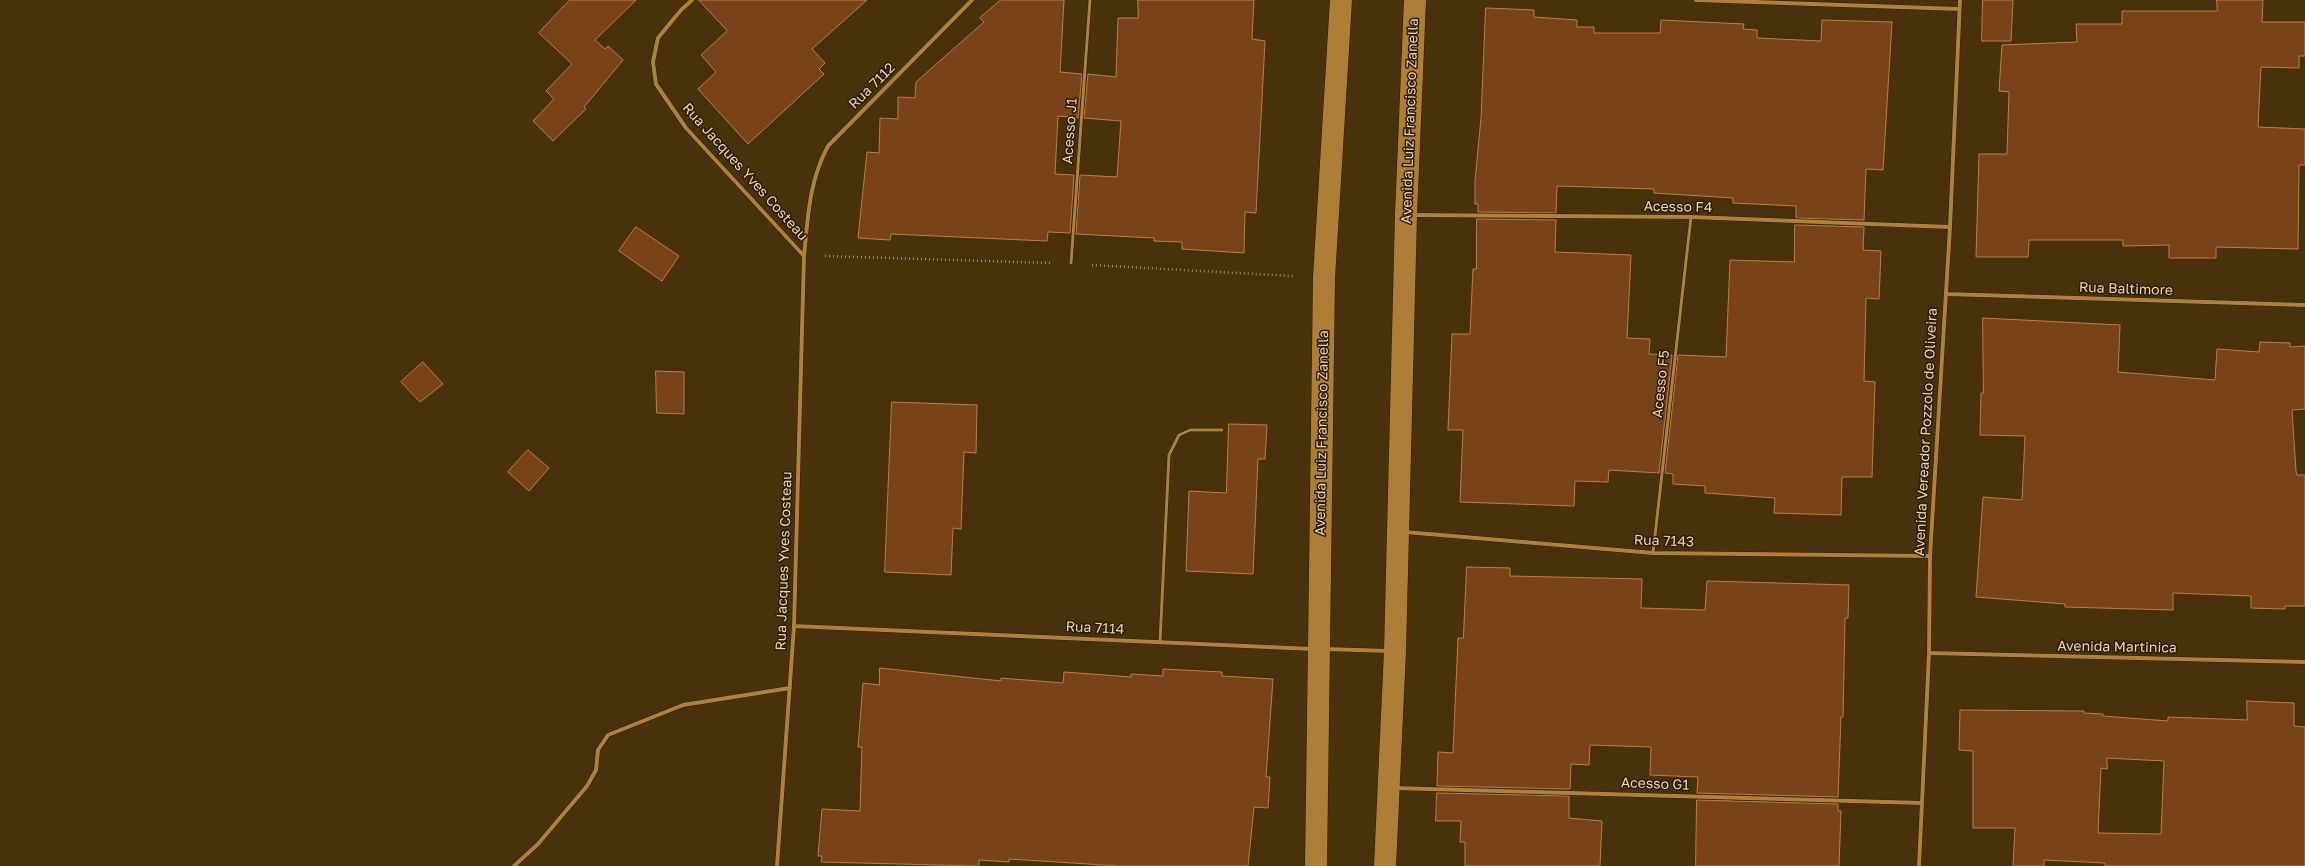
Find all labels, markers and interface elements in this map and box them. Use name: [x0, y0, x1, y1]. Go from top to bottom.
street label: Avenida Luiz Francisco Zanella: [1398, 18, 1422, 224]
street label: Rua 7112: [845, 59, 899, 113]
street label: Acesso J1: [1059, 97, 1081, 165]
street label: Rua Jacques Yves Costeau: [679, 100, 811, 244]
street label: Acesso F4: [1644, 198, 1712, 216]
street label: Rua Baltimore: [2079, 279, 2173, 299]
street label: Avenida Vereador Pozzolo de Oliveira: [1911, 307, 1941, 557]
street label: Avenida Luiz Francisco Zanella: [1312, 330, 1332, 536]
street label: Acesso F5: [1649, 349, 1673, 419]
street label: Rua Jacques Yves Costeau: [772, 471, 796, 651]
street label: Rua 7143: [1634, 532, 1694, 550]
street label: Rua 7114: [1065, 618, 1125, 638]
street label: Avenida Martinica: [2057, 638, 2177, 656]
street label: Acesso G1: [1621, 774, 1689, 794]

